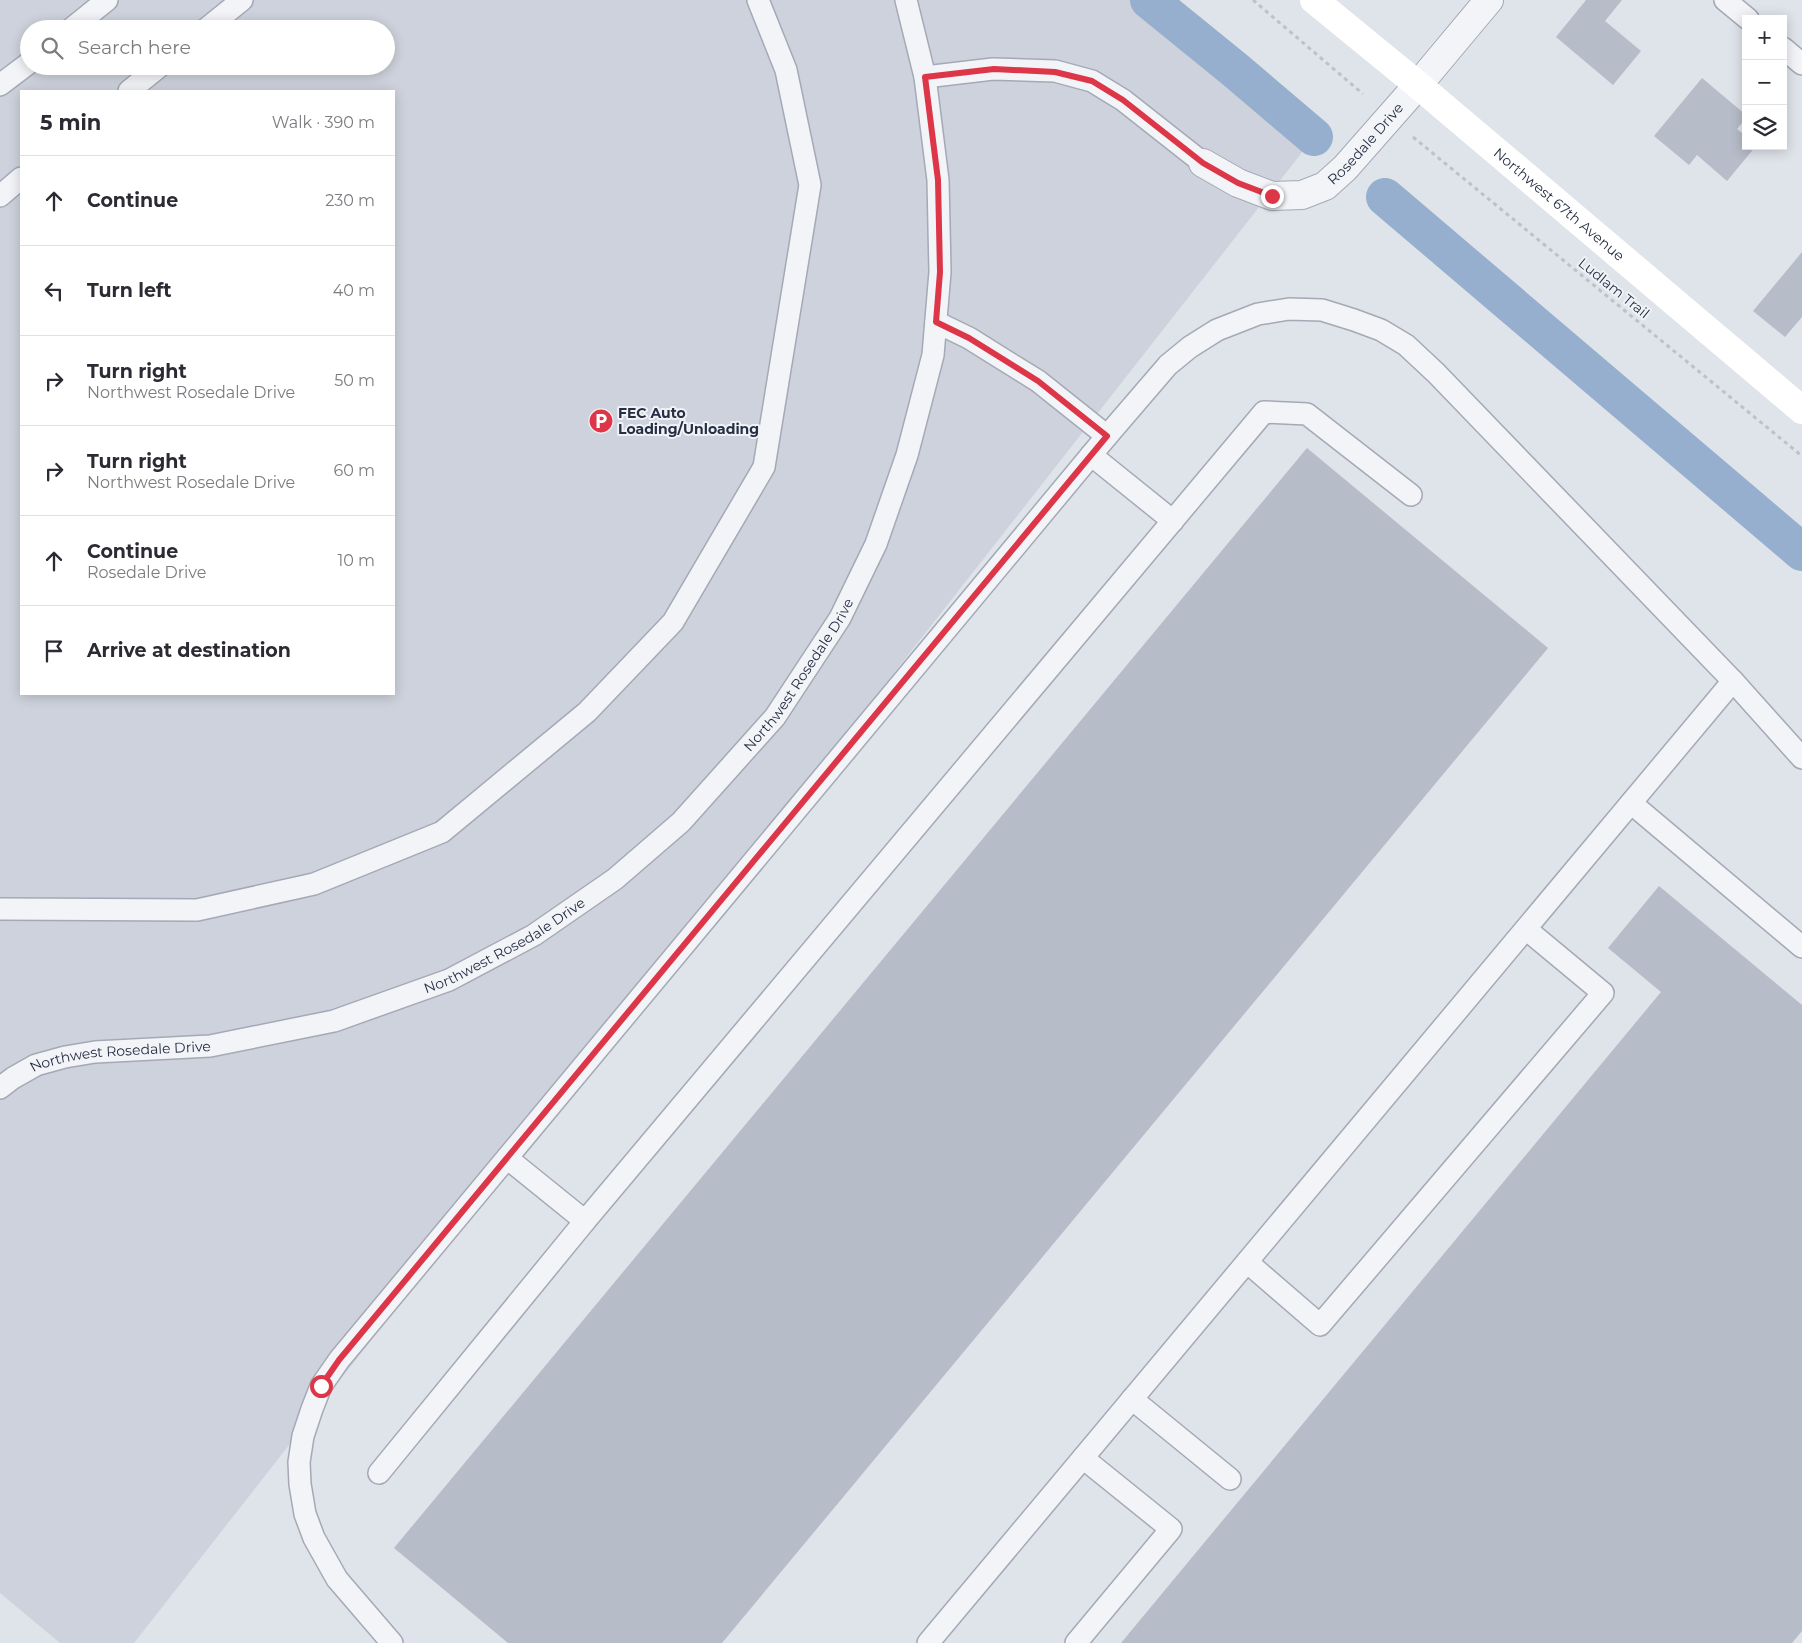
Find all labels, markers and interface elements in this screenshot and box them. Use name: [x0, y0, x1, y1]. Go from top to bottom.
map controls: [1742, 15, 1787, 150]
button: +: [1742, 15, 1787, 60]
search box: [20, 20, 395, 75]
icon: search: [38, 34, 66, 62]
text: Search here: [78, 36, 191, 59]
button: −: [1742, 60, 1787, 105]
street label: Rosedale Drive: [1324, 99, 1407, 189]
button: layers: [1742, 105, 1787, 150]
text: 5 min: [40, 110, 101, 135]
text: Walk · 390 m: [272, 113, 375, 132]
street label: Northwest 67th Avenue: [1490, 144, 1628, 265]
route end: [1261, 185, 1284, 208]
icon: ahead: [40, 187, 68, 215]
text: Continue: [87, 189, 178, 212]
text: 230 m: [325, 191, 375, 210]
street label: Ludlam Trail: [1575, 254, 1653, 322]
icon: left: [40, 277, 68, 305]
text: Turn left: [87, 279, 172, 302]
text: 40 m: [333, 281, 375, 300]
text: Turn right: [87, 360, 187, 383]
icon: right: [40, 367, 68, 395]
text: 50 m: [334, 371, 375, 390]
text: Northwest Rosedale Drive: [87, 383, 295, 402]
place label: FEC Auto Loading/Unloading: [618, 404, 759, 438]
parking icon: FEC Auto Loading/Unloading: [588, 408, 614, 434]
text: Turn right: [87, 450, 187, 473]
icon: right: [40, 457, 68, 485]
text: 60 m: [333, 461, 375, 480]
text: Northwest Rosedale Drive: [87, 473, 295, 492]
text: Continue: [87, 540, 178, 563]
icon: ahead: [40, 547, 68, 575]
text: 10 m: [337, 551, 375, 570]
text: Rosedale Drive: [87, 563, 206, 582]
street label: Northwest Rosedale Drive: [740, 595, 857, 755]
icon: arrive: [40, 637, 68, 665]
text: Arrive at destination: [87, 639, 291, 662]
street label: Northwest Rosedale Drive: [421, 893, 588, 997]
street label: Northwest Rosedale Drive: [26, 1037, 211, 1076]
route start: [310, 1375, 333, 1398]

